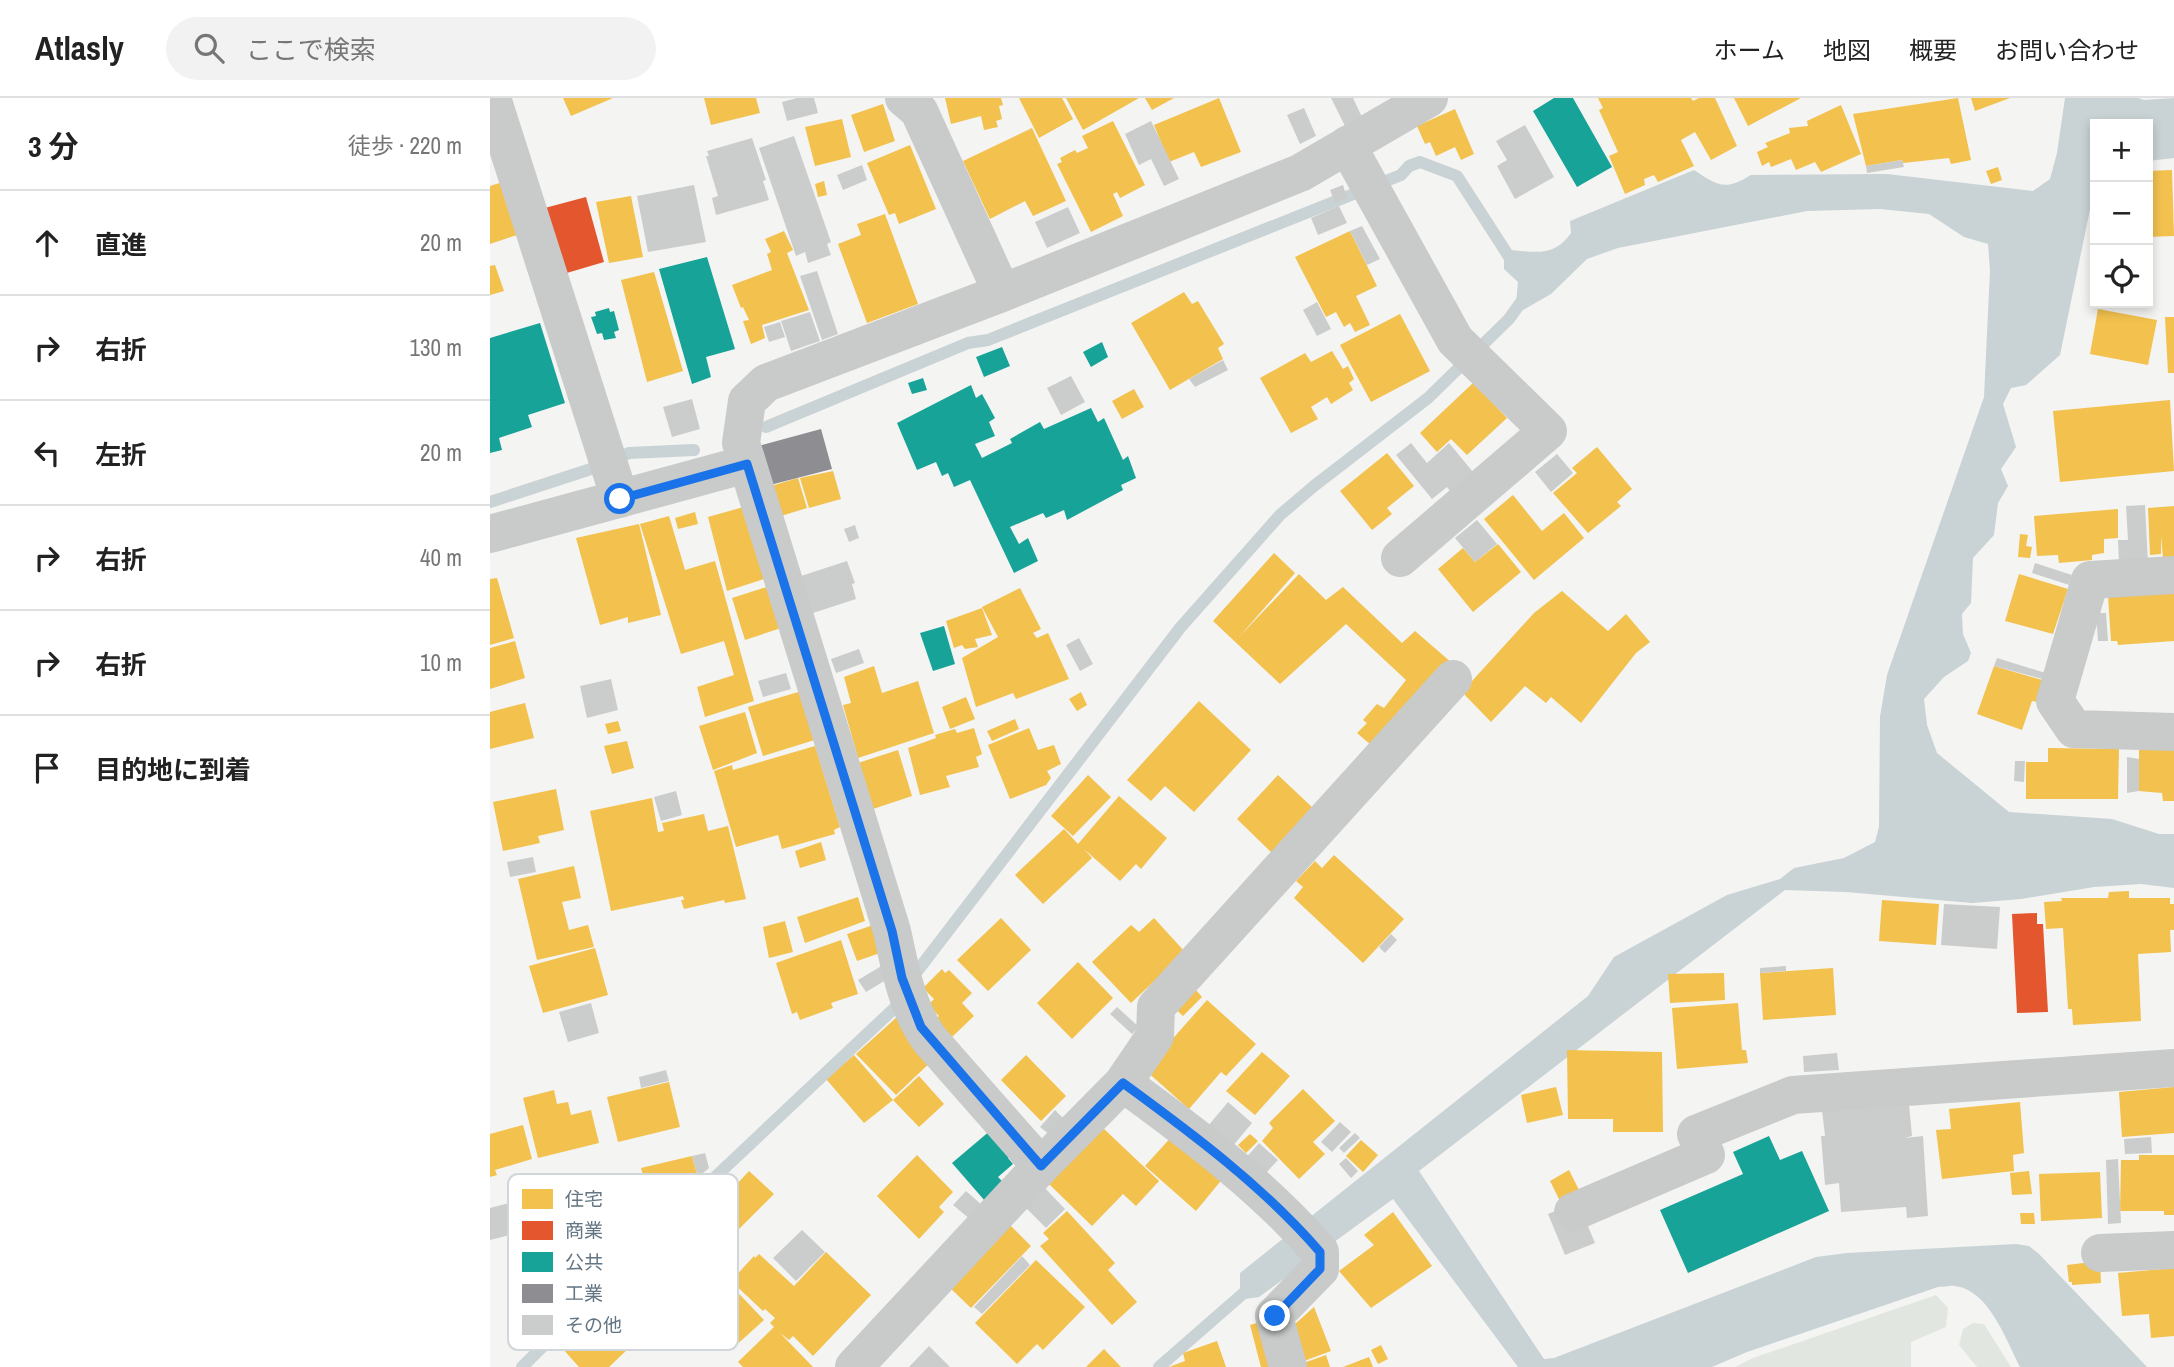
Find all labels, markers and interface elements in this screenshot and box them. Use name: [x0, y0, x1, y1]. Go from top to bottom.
search box: [166, 17, 656, 80]
text: Atlasly: [35, 26, 124, 70]
icon: search: [190, 29, 228, 67]
text: ここで検索: [246, 32, 376, 67]
text: ホーム: [1714, 34, 1785, 66]
text: 地図: [1823, 34, 1871, 66]
text: 概要: [1909, 34, 1957, 66]
text: お問い合わせ: [1995, 34, 2139, 66]
map controls: [2090, 119, 2153, 308]
button: +: [2090, 119, 2153, 182]
text: 3 分: [28, 126, 79, 166]
text: 徒歩 · 220 m: [348, 130, 462, 161]
button: −: [2090, 182, 2153, 245]
icon: ahead: [28, 224, 66, 262]
text: 直進: [95, 227, 147, 262]
text: 20 m: [420, 227, 462, 258]
button: locate: [2090, 245, 2153, 308]
icon: right: [28, 329, 66, 367]
text: 右折: [95, 332, 147, 367]
text: 130 m: [410, 332, 462, 363]
icon: left: [28, 434, 66, 472]
text: 左折: [95, 437, 147, 472]
text: 20 m: [420, 437, 462, 468]
route start: [604, 483, 635, 514]
icon: right: [28, 539, 66, 577]
text: 右折: [95, 542, 147, 577]
text: 40 m: [420, 542, 462, 573]
icon: right: [28, 644, 66, 682]
text: 右折: [95, 647, 147, 682]
text: 10 m: [420, 647, 462, 678]
icon: arrive: [28, 749, 66, 787]
text: 目的地に到着: [95, 752, 251, 787]
legend: [508, 1174, 738, 1350]
text: 住宅: [565, 1186, 603, 1212]
text: 商業: [565, 1217, 603, 1243]
text: 公共: [565, 1249, 603, 1275]
text: 工業: [565, 1280, 603, 1306]
route end: [1259, 1300, 1290, 1331]
text: その他: [565, 1312, 622, 1338]

